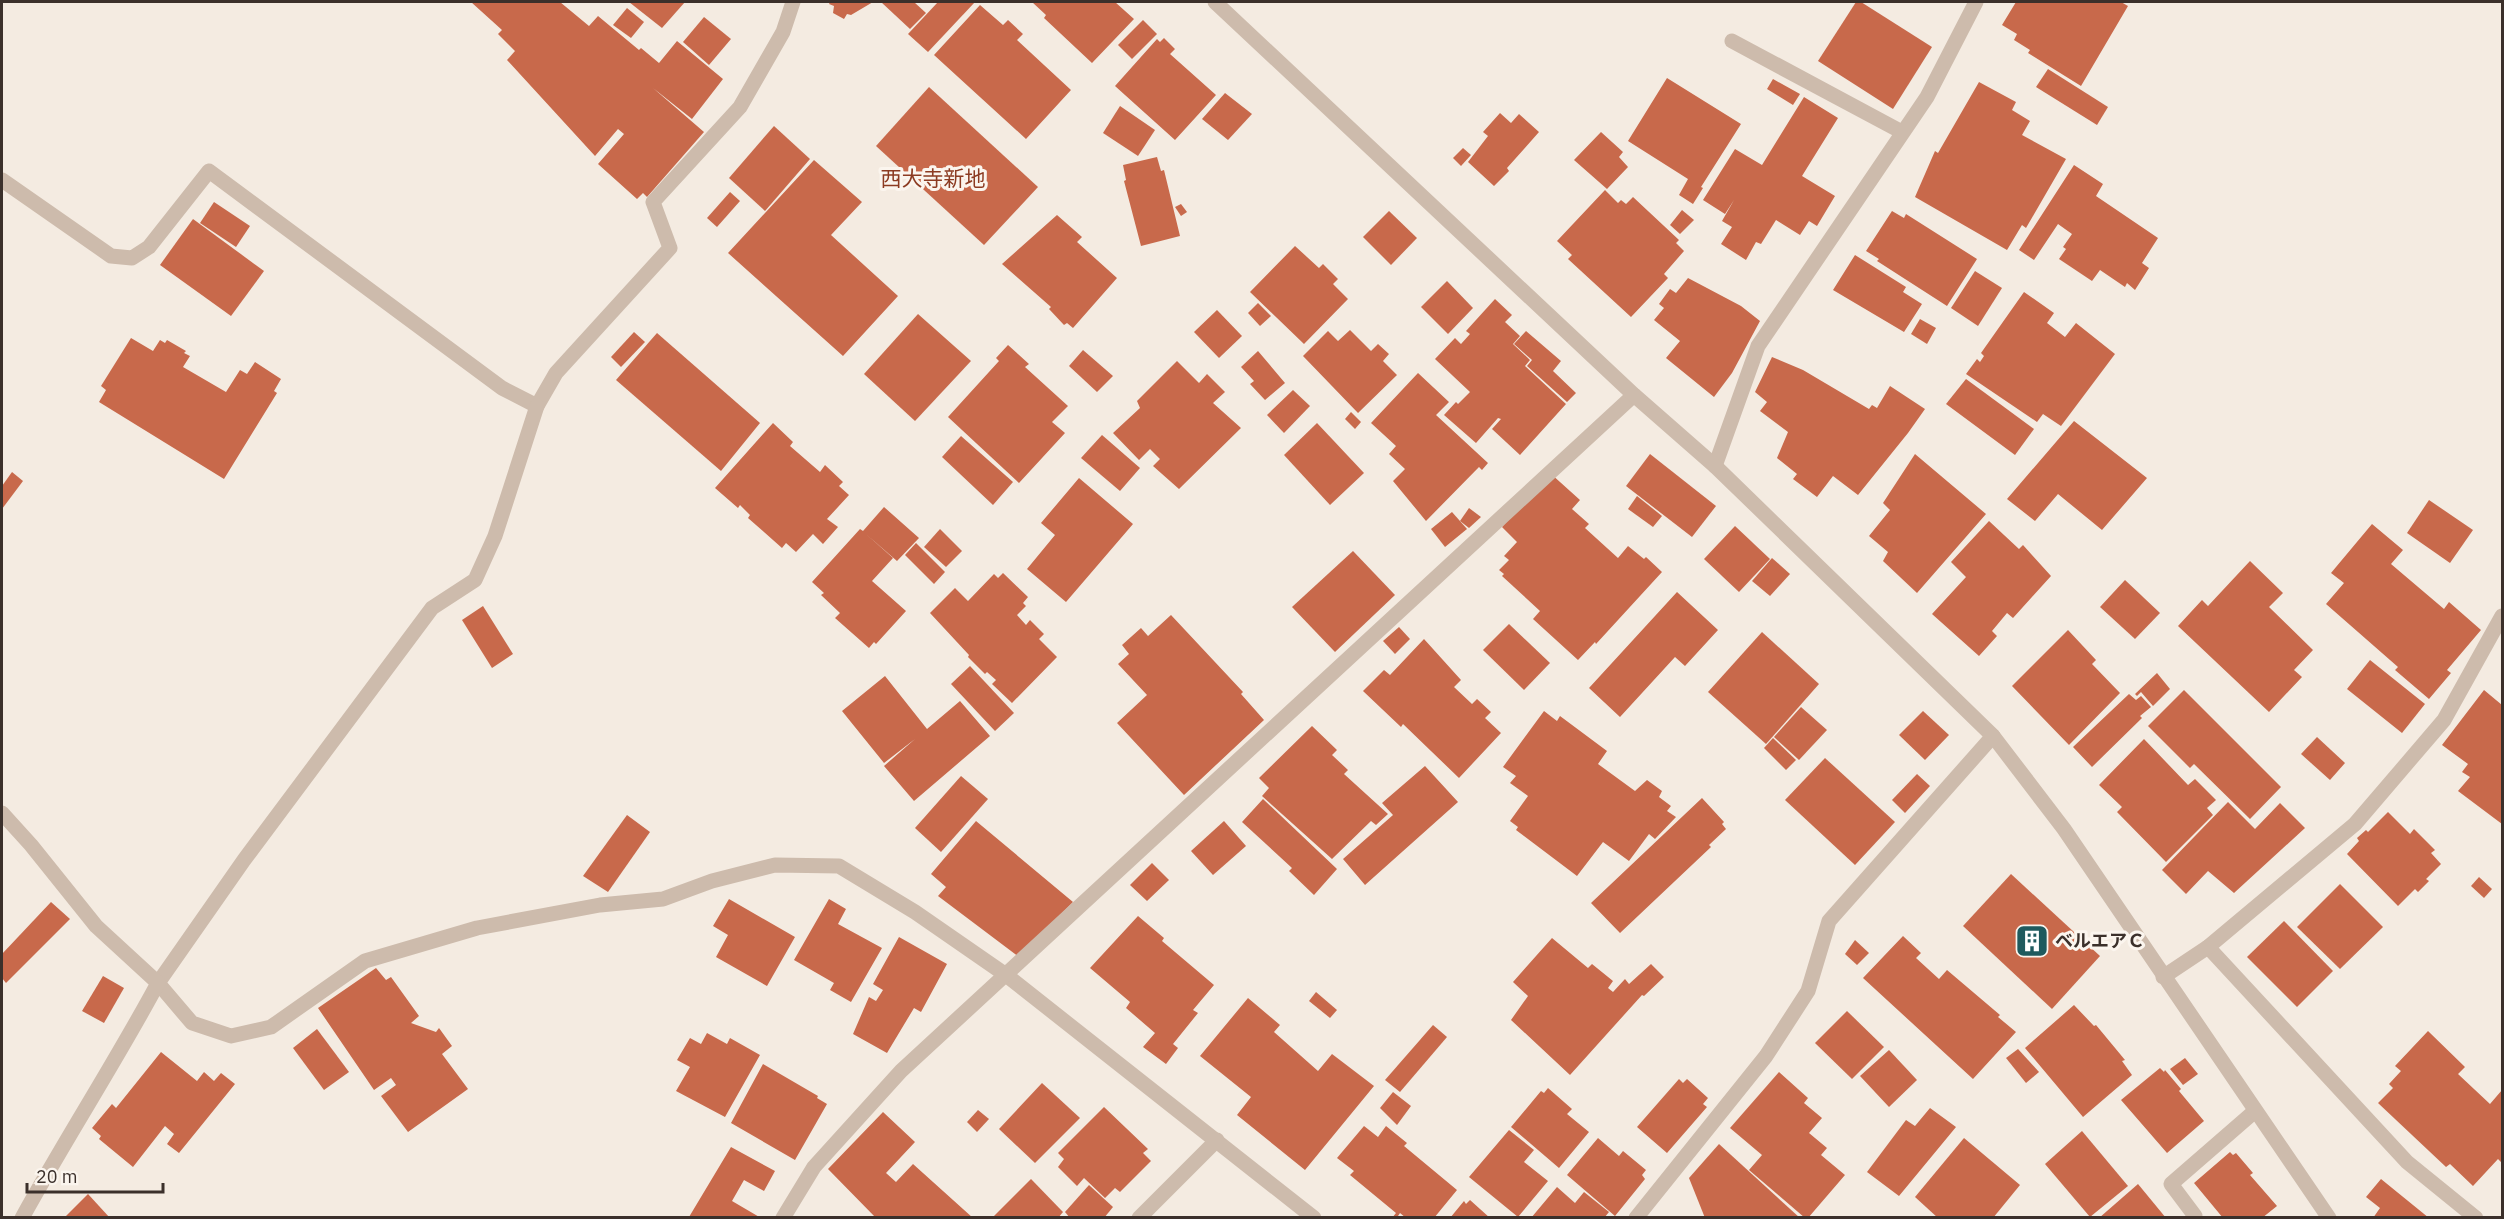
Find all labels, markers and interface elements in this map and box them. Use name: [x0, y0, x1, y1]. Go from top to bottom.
district label: 西大寺新地: [881, 164, 986, 192]
building icon: ベルエアＣ: [2014, 923, 2050, 959]
place label: ベルエアＣ: [2055, 929, 2145, 952]
scale bar: [27, 1156, 164, 1194]
text: 20 m: [36, 1165, 78, 1188]

